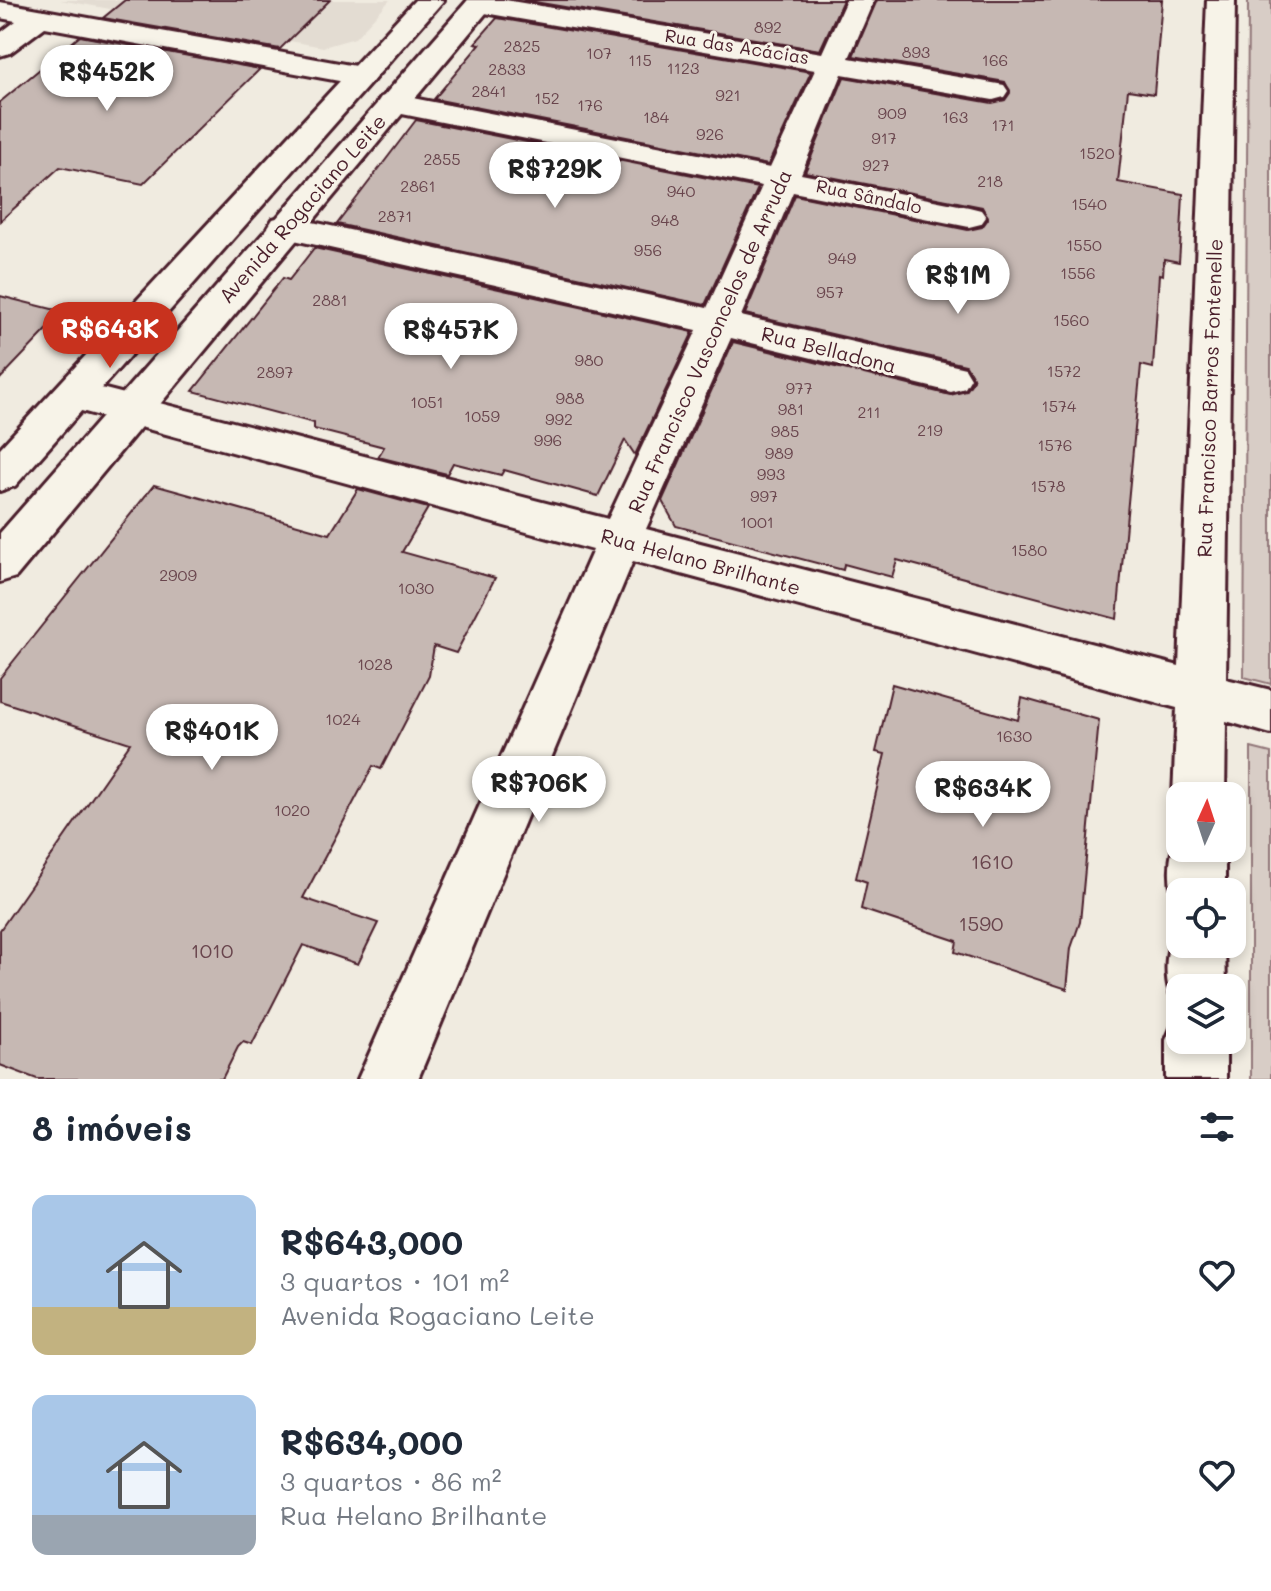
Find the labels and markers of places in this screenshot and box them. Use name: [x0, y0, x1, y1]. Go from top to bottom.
pin: R$452K: [42, 45, 172, 113]
pin: R$729K: [490, 142, 620, 210]
pin: R$1M: [911, 248, 1005, 316]
pin: R$643K: [45, 302, 175, 370]
pin: R$457K: [386, 303, 516, 371]
pin: R$401K: [147, 704, 277, 772]
pin: R$706K: [474, 756, 604, 824]
pin: R$634K: [918, 761, 1048, 829]

